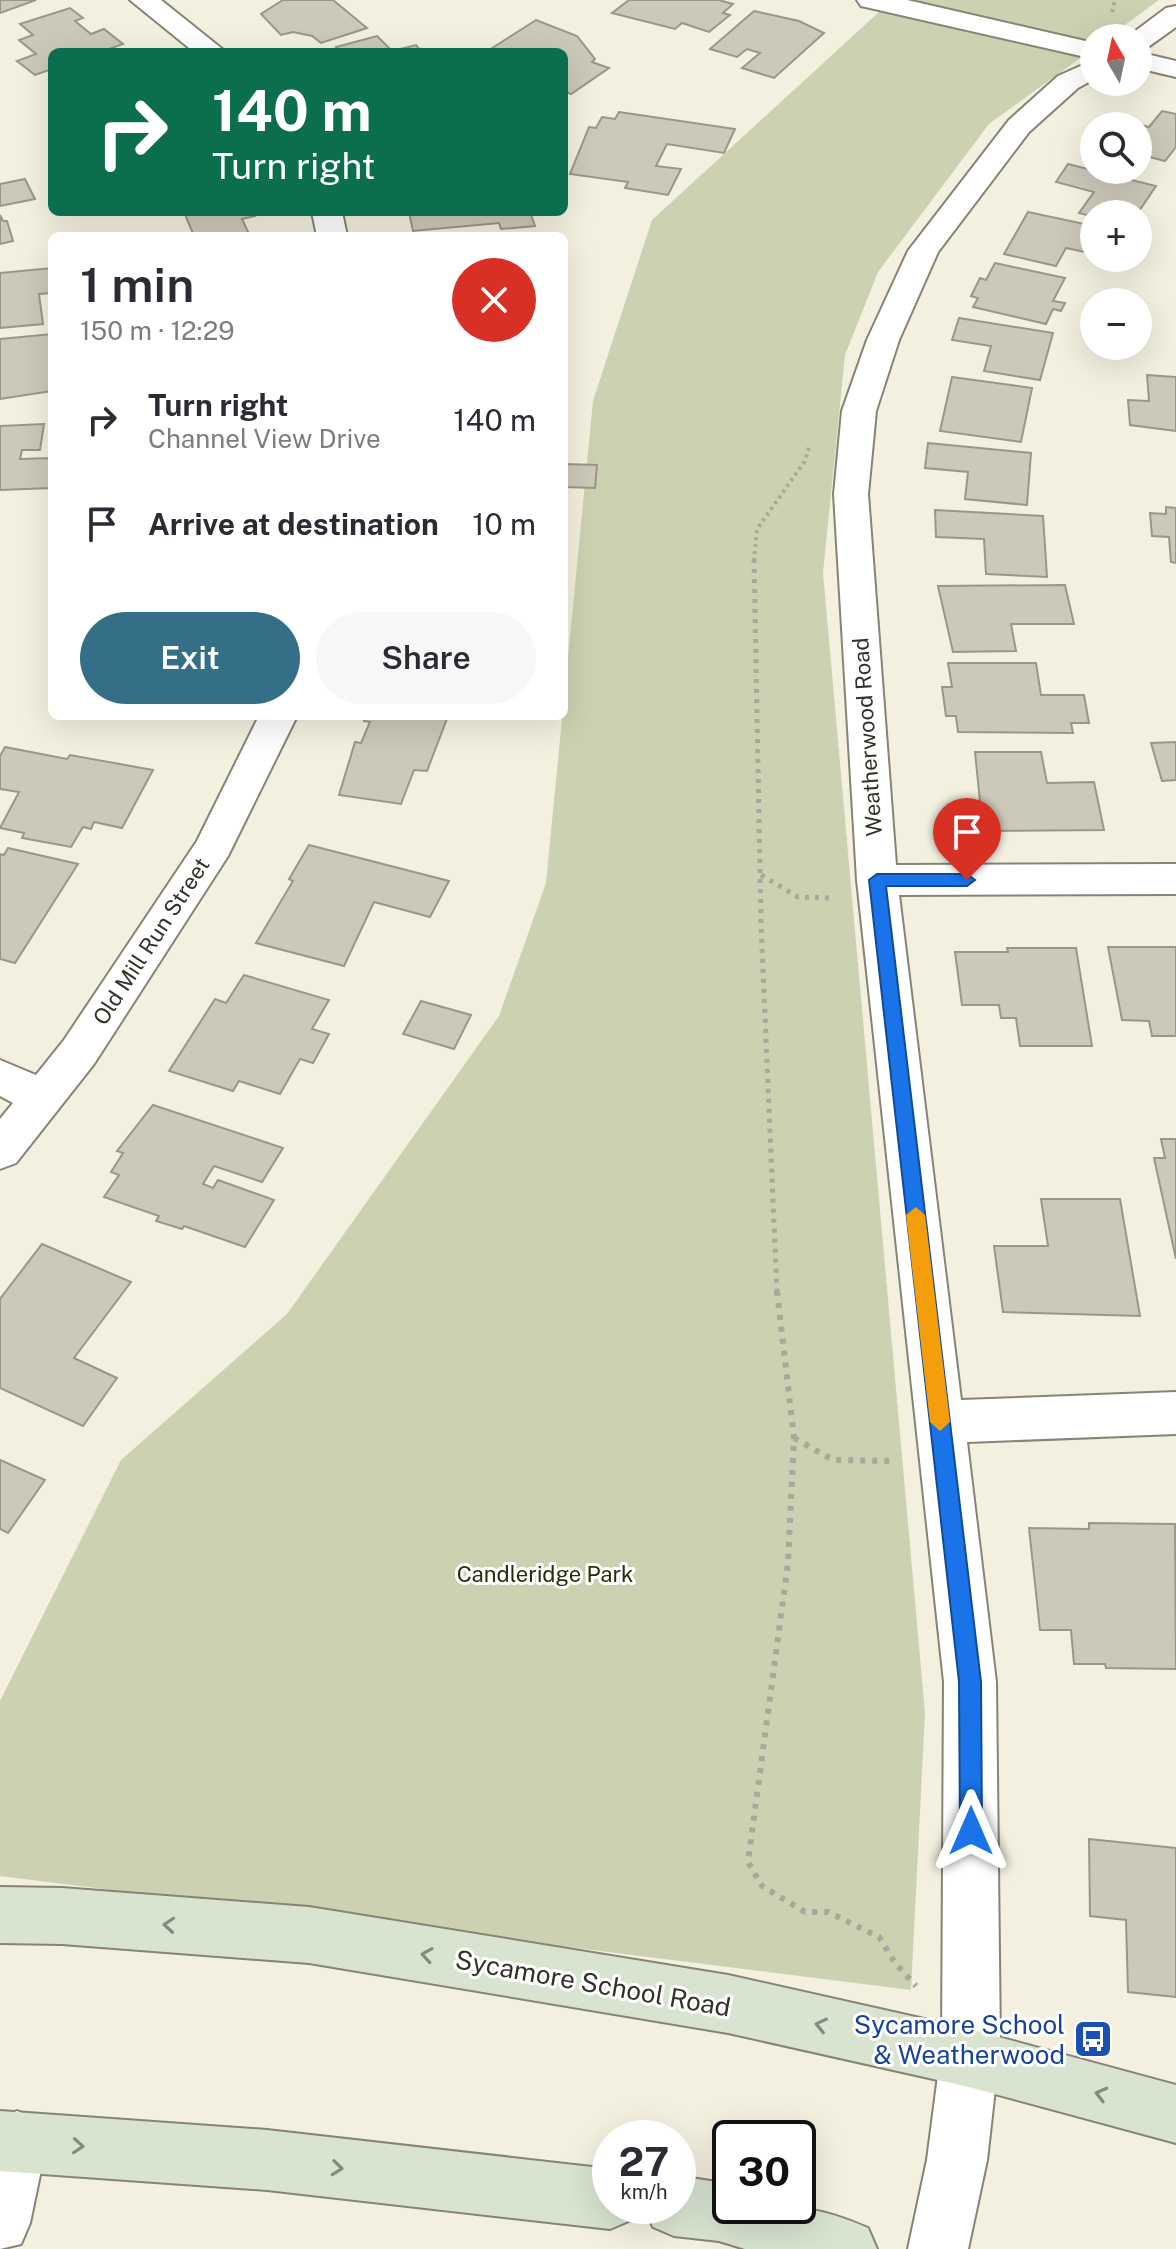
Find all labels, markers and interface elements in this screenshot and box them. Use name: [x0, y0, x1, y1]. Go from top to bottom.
north arrow: [1080, 24, 1152, 96]
map controls: [1080, 24, 1152, 360]
text: 140 m: [212, 78, 372, 144]
icon: right: [80, 80, 184, 184]
button: search: [1080, 112, 1152, 184]
text: Turn right: [212, 145, 375, 187]
button: +: [1080, 200, 1152, 272]
text: 1 min: [80, 256, 194, 313]
button: close: [452, 258, 536, 342]
button: −: [1080, 288, 1152, 360]
text: 150 m · 12:29: [80, 315, 235, 346]
text: Turn right: [148, 387, 288, 423]
icon: right: [80, 398, 124, 442]
text: 140 m: [453, 402, 536, 438]
text: Channel View Drive: [148, 423, 381, 454]
icon: arrive: [80, 502, 124, 546]
text: Arrive at destination: [148, 506, 439, 542]
text: 10 m: [472, 506, 536, 542]
button: Exit: [80, 612, 300, 704]
button: Share: [316, 612, 536, 704]
street label: Weatherwood Road: [847, 637, 887, 837]
pin: [933, 798, 1001, 880]
icon: arrive: [945, 810, 989, 854]
street label: Old Mill Run Street: [87, 853, 215, 1029]
park label: Candleridge Park: [457, 1561, 633, 1587]
position arrow: [929, 1789, 1013, 1873]
one-way arrow: [163, 1916, 176, 1933]
street label: Sycamore School Road: [453, 1943, 733, 2023]
one-way arrow: [421, 1947, 434, 1964]
place label: Sycamore School & Weatherwood: [854, 2009, 1065, 2070]
one-way arrow: [815, 2017, 828, 2034]
bus stop icon: Sycamore School & Weatherwood: [1072, 2018, 1114, 2060]
one-way arrow: [1094, 2087, 1108, 2103]
speed limit sign: 30: [712, 2120, 816, 2224]
one-way arrow: [72, 2137, 85, 2154]
text: 27: [619, 2138, 669, 2185]
one-way arrow: [330, 2159, 344, 2176]
text: km/h: [620, 2180, 668, 2204]

